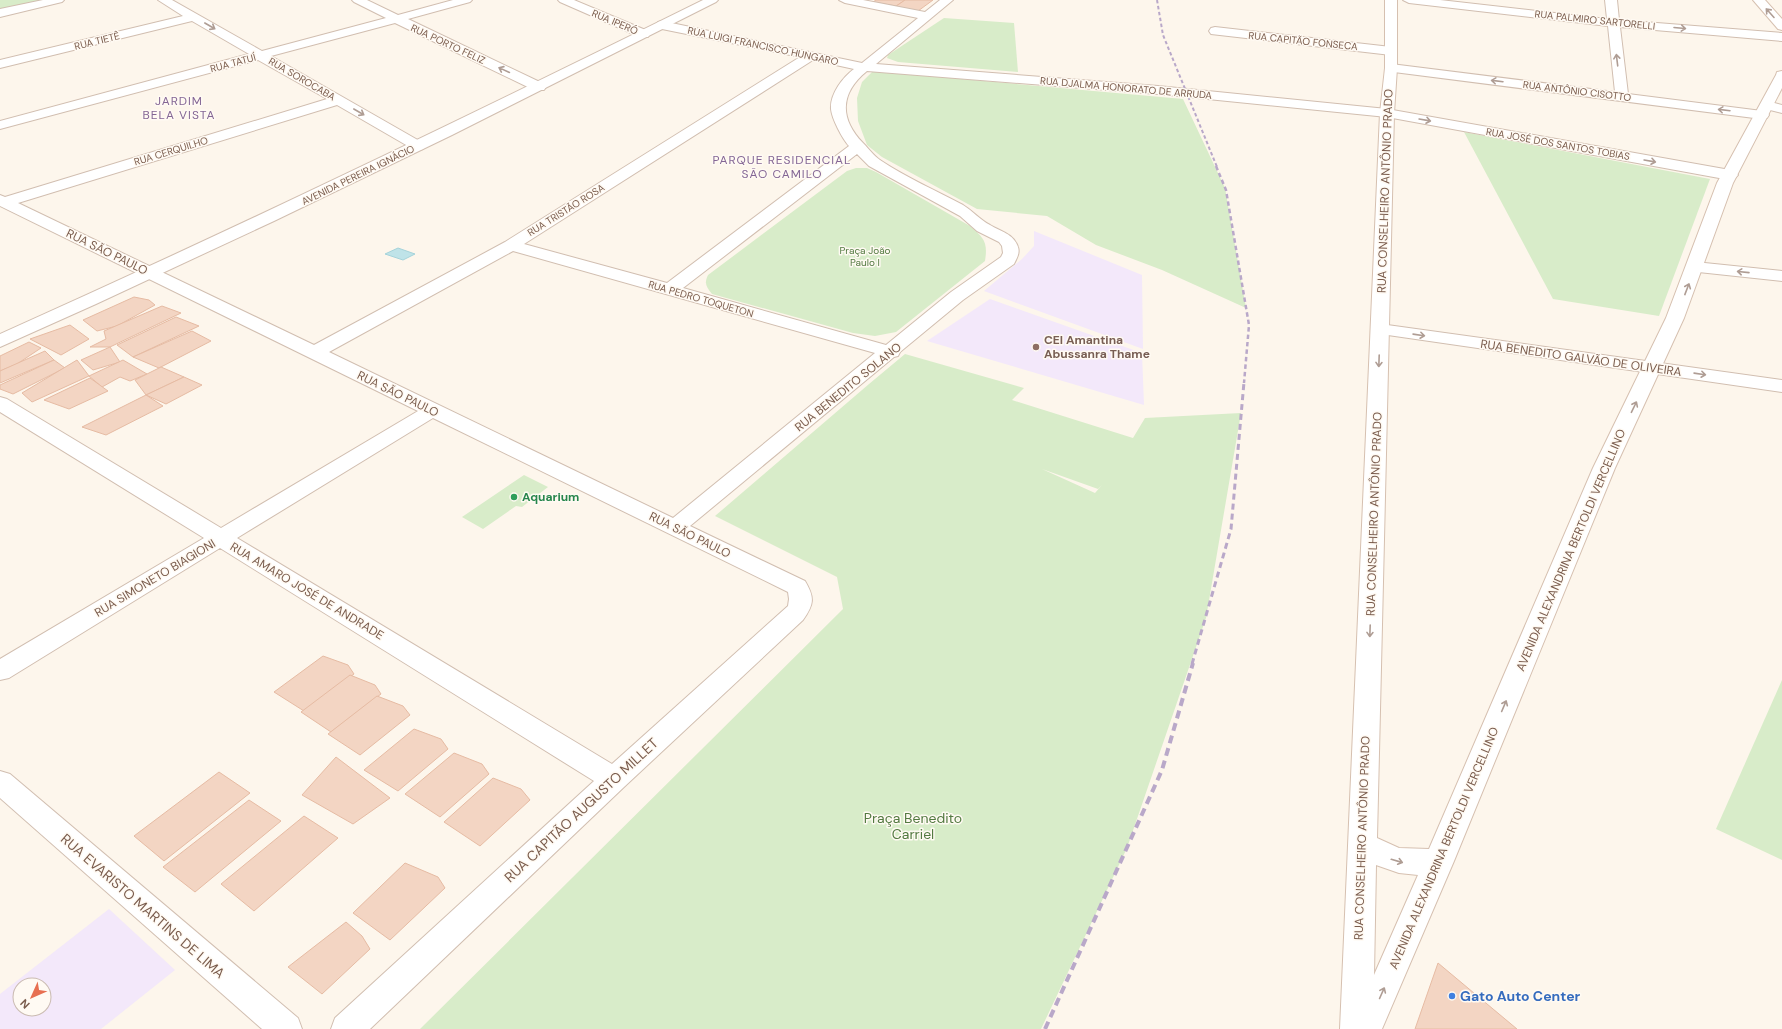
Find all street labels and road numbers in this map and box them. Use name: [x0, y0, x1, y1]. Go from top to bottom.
street label: RUA IPERÓ: [590, 6, 640, 38]
street label: RUA PALMIRO SARTORELLI: [1534, 7, 1656, 33]
street label: RUA PORTO FELIZ: [409, 21, 487, 67]
street label: RUA LUIGI FRANCISCO HUNGARO: [686, 24, 840, 68]
street label: RUA TIETÊ: [73, 29, 121, 53]
street label: RUA CAPITÃO FONSECA: [1248, 29, 1359, 53]
street label: RUA TATUÍ: [209, 51, 258, 75]
street label: RUA SOROCABA: [266, 55, 338, 104]
street label: RUA DJALMA HONORATO DE ARRUDA: [1039, 74, 1213, 102]
street label: RUA ANTÔNIO CISOTTO: [1522, 78, 1632, 104]
street label: RUA CONSELHEIRO ANTÔNIO PRADO: [1373, 89, 1397, 293]
street label: RUA JOSÉ DOS SANTOS TOBIAS: [1485, 125, 1631, 163]
street label: RUA CERQUILHO: [132, 133, 210, 168]
street label: AVENIDA PEREIRA IGNÁCIO: [299, 142, 417, 208]
street label: RUA TRISTÃO ROSA: [525, 181, 607, 239]
street label: RUA SÃO PAULO: [64, 225, 150, 279]
street label: RUA PEDRO TOQUETON: [647, 278, 755, 320]
street label: RUA BENEDITO GALVÃO DE OLIVEIRA: [1479, 336, 1683, 380]
street label: RUA BENEDITO SOLANO: [791, 339, 905, 435]
street label: RUA SÃO PAULO: [355, 367, 441, 421]
street label: RUA CONSELHEIRO ANTÔNIO PRADO: [1362, 412, 1386, 616]
street label: AVENIDA ALEXANDRINA BERTOLDI VERCELLINO: [1513, 427, 1629, 673]
street label: RUA SÃO PAULO: [647, 508, 733, 562]
street label: RUA SIMONETO BIAGIONI: [91, 535, 219, 621]
street label: RUA AMARO JOSÉ DE ANDRADE: [227, 539, 387, 643]
street label: AVENIDA ALEXANDRINA BERTOLDI VERCELLINO: [1386, 725, 1502, 971]
street label: RUA CAPITÃO AUGUSTO MILLET: [500, 734, 662, 886]
street label: RUA CONSELHEIRO ANTÔNIO PRADO: [1350, 736, 1374, 940]
street label: RUA EVARISTO MARTINS DE LIMA: [57, 830, 229, 982]

